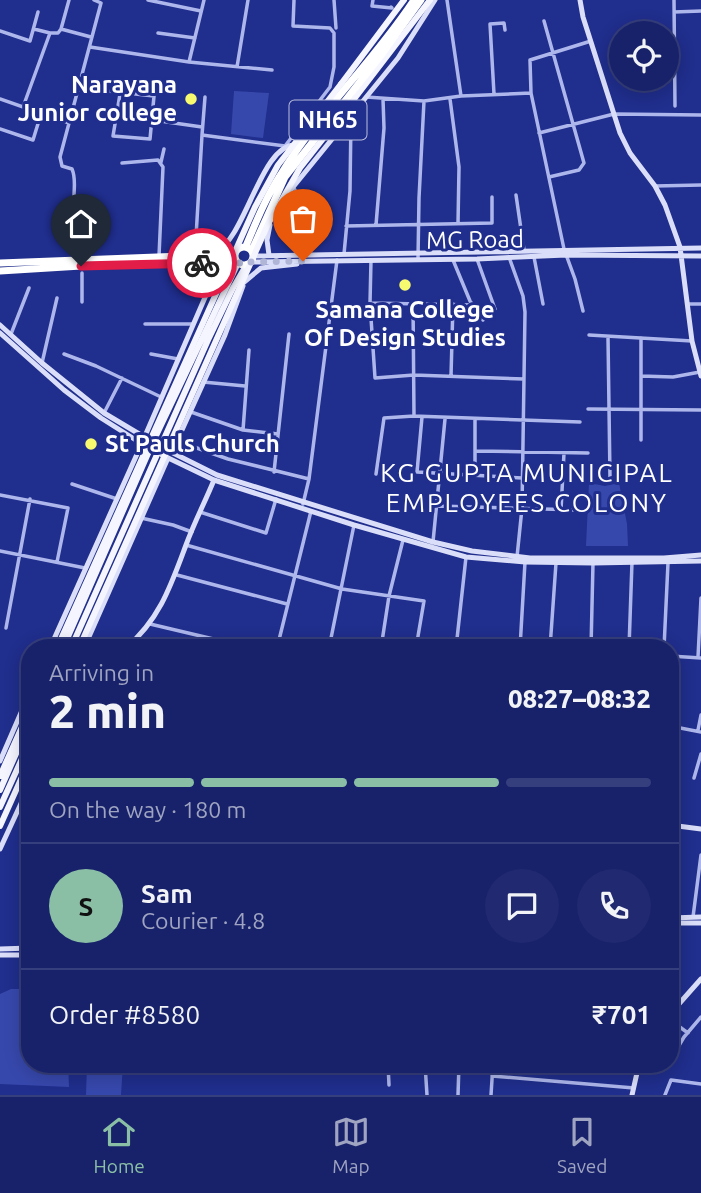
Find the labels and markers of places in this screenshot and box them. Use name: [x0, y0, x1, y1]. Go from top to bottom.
place label: Narayana Junior college: [18, 71, 177, 126]
marker: Narayana Junior college: [183, 91, 199, 107]
pin: [273, 189, 333, 261]
pin: [51, 194, 111, 266]
marker: Samana College Of Design Studies: [397, 277, 413, 293]
place label: Samana College Of Design Studies: [304, 296, 506, 351]
place label: St Pauls Church: [105, 430, 280, 457]
marker: St Pauls Church: [83, 436, 99, 452]

